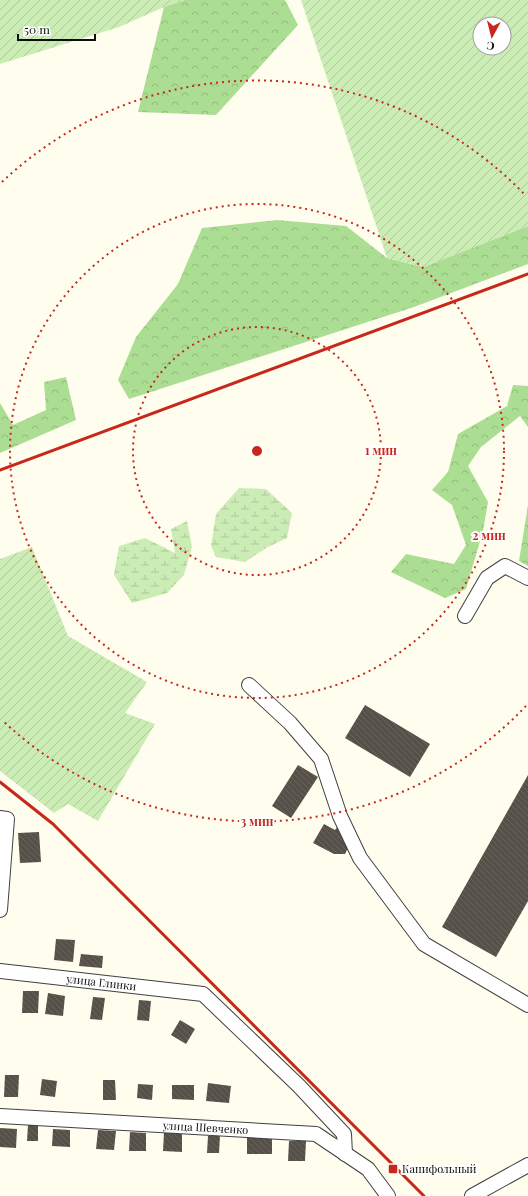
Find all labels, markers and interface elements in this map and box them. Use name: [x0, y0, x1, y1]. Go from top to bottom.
scale bar: [18, 16, 95, 42]
north arrow: [472, 16, 512, 56]
text: 50 m: [24, 21, 50, 37]
text: С: [486, 38, 495, 54]
text: 1 мин: [365, 442, 397, 458]
centre of rings: [250, 444, 264, 458]
text: 2 мин: [472, 527, 506, 543]
text: 3 мин: [240, 813, 274, 829]
street label: улица Глинки: [65, 970, 137, 993]
street label: улица Шевченко: [162, 1117, 249, 1137]
place label: Канифольный: [402, 1161, 477, 1176]
marker: Канифольный: [387, 1163, 399, 1175]

